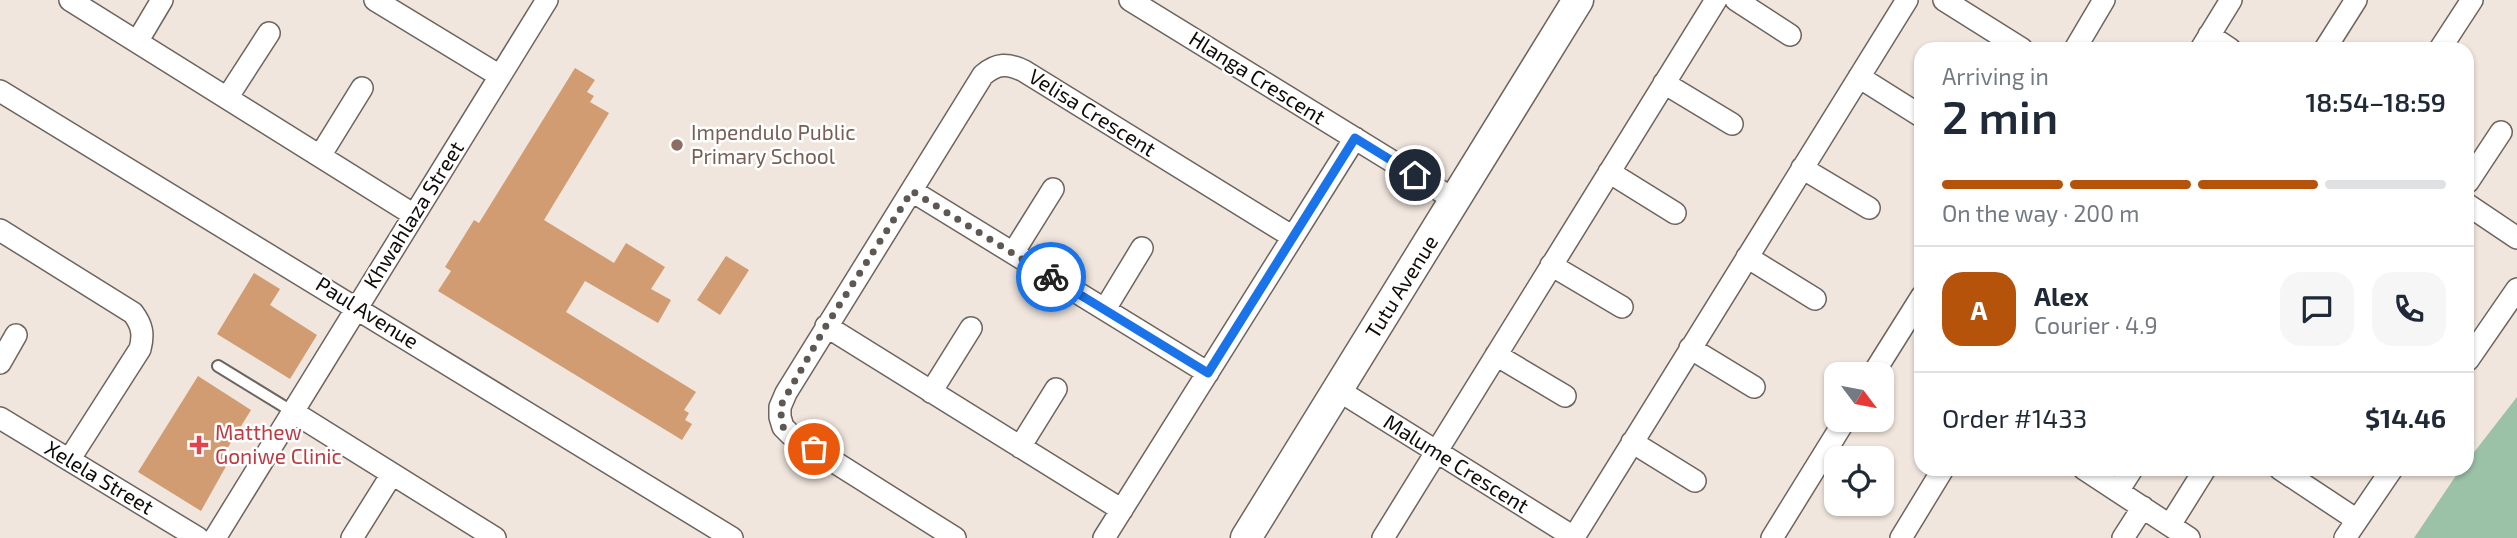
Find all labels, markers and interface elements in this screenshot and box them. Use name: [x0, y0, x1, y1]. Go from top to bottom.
street label: Hlanga Crescent: [1185, 25, 1330, 129]
text: Arriving in: [1942, 62, 2049, 90]
street label: Velisa Crescent: [1025, 63, 1161, 161]
text: 18:54–18:59: [2305, 86, 2446, 117]
text: 2 min: [1942, 88, 2058, 143]
place label: Impendulo Public Primary School: [691, 119, 855, 168]
street label: Khwahlaza Street: [357, 136, 468, 292]
marker: Impendulo Public Primary School: [669, 137, 685, 153]
pin: [1385, 145, 1445, 205]
icon: home: [1396, 156, 1434, 194]
text: On the way · 200 m: [1942, 199, 2139, 227]
street label: Tutu Avenue: [1359, 230, 1442, 342]
courier: [1016, 242, 1086, 312]
icon: bike: [1032, 258, 1070, 296]
street label: Paul Avenue: [312, 270, 424, 353]
button: chat: [2280, 272, 2354, 346]
button: phone: [2372, 272, 2446, 346]
text: Alex: [2034, 280, 2089, 311]
text: A: [1971, 294, 1987, 325]
text: Courier · 4.9: [2034, 311, 2158, 339]
north arrow: [1824, 362, 1894, 432]
map controls: [1824, 362, 1894, 516]
text: Order #1433: [1942, 402, 2087, 433]
text: $14.46: [2365, 402, 2446, 433]
street label: Malume Crescent: [1380, 408, 1534, 517]
place label: Matthew Goniwe Clinic: [215, 419, 342, 468]
pin: [784, 419, 844, 479]
icon: bag: [795, 430, 833, 468]
street label: Xelela Street: [41, 435, 159, 519]
marker: Matthew Goniwe Clinic: [189, 435, 209, 455]
button: locate: [1824, 446, 1894, 516]

